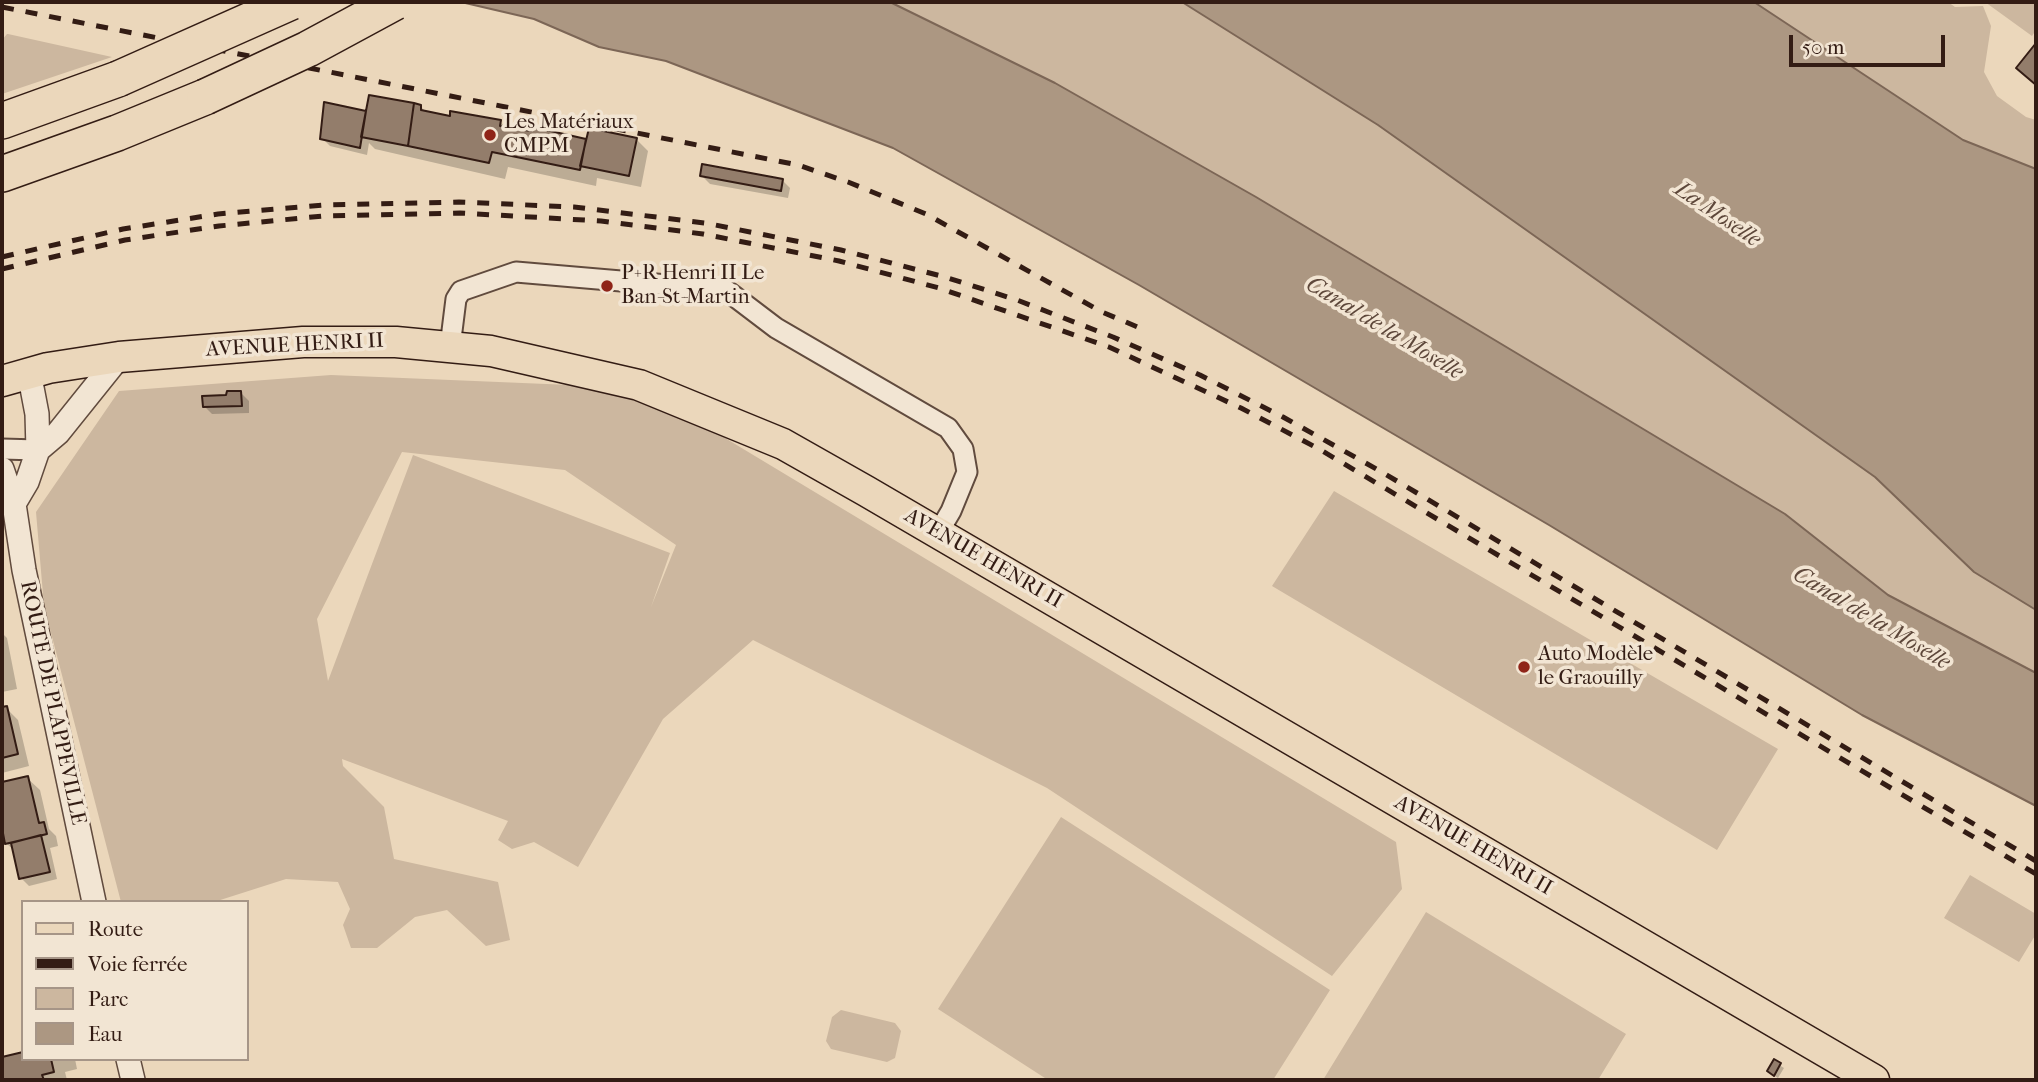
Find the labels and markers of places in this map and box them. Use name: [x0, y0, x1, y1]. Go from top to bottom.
place label: Les Matériaux CMPM: [504, 110, 634, 160]
marker: Les Matériaux CMPM: [482, 127, 498, 143]
place label: P+R Henri II Le Ban-St-Martin: [621, 261, 764, 311]
marker: P+R Henri II Le Ban-St-Martin: [599, 278, 615, 294]
place label: Auto Modèle le Graouilly: [1538, 642, 1653, 692]
marker: Auto Modèle le Graouilly: [1516, 659, 1532, 675]

